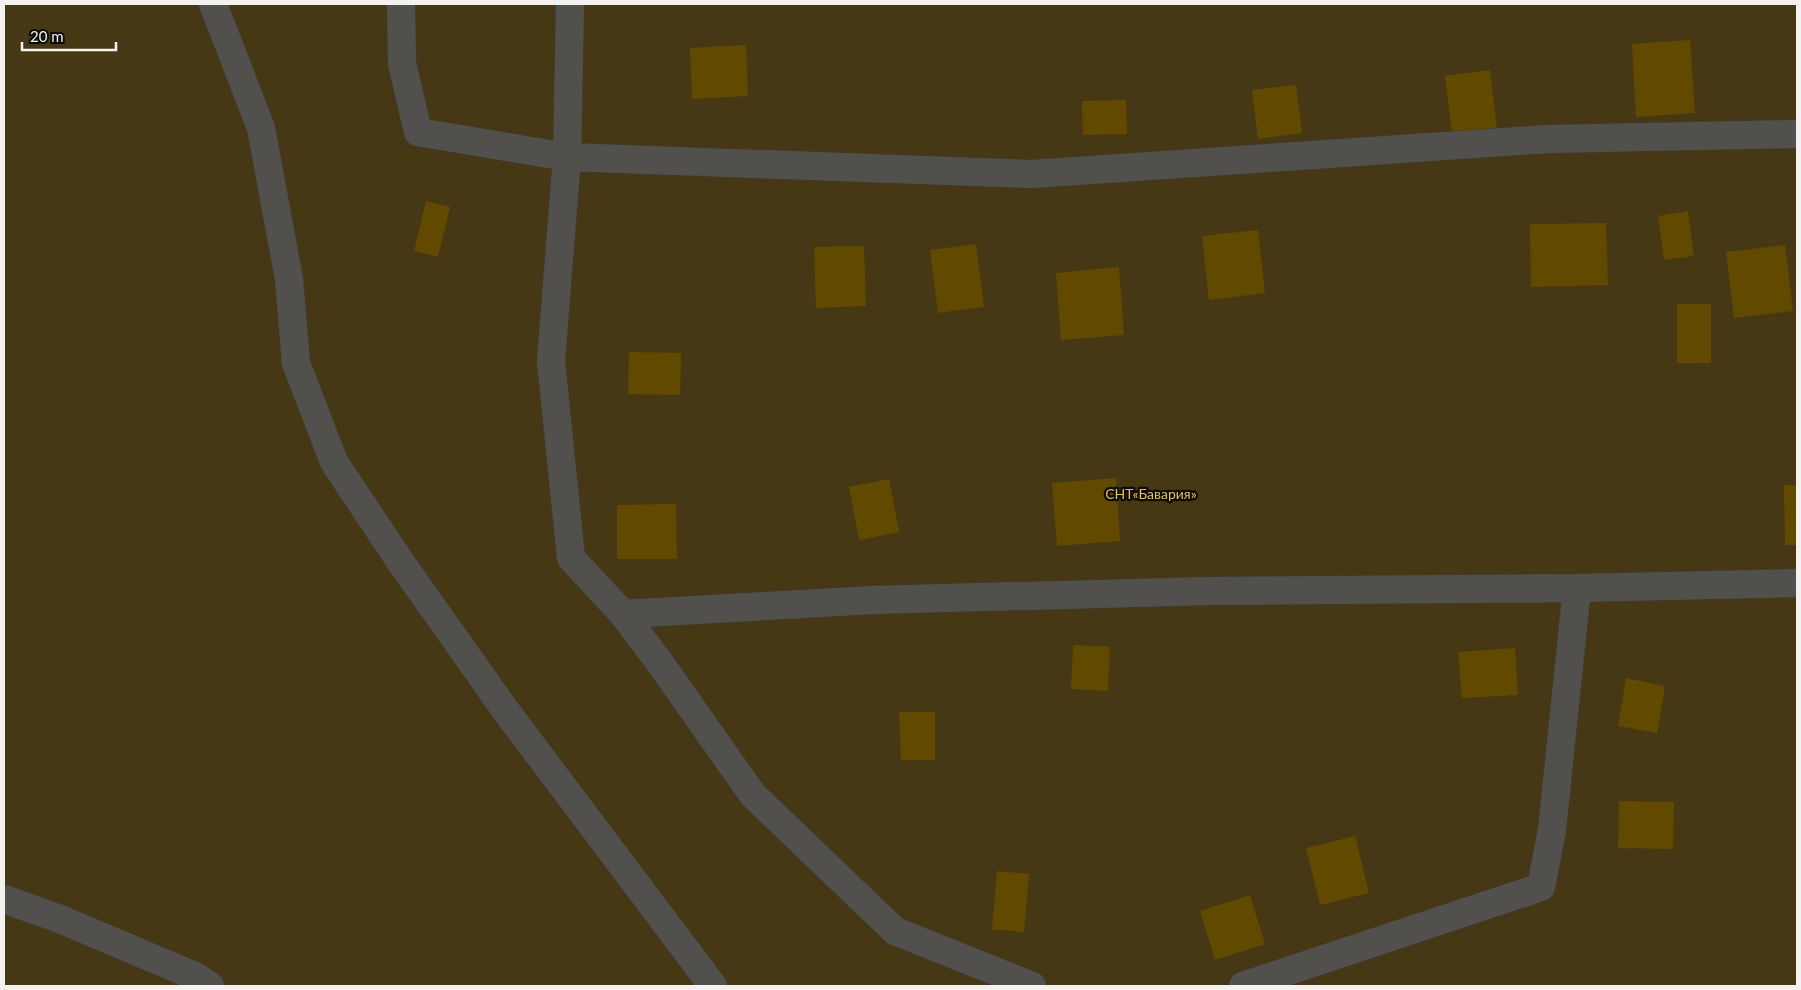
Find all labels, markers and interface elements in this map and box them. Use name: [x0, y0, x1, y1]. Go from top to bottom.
scale bar: [22, 20, 116, 52]
text: 20 m: [30, 27, 64, 45]
park label: СНТ«Бавария»: [1105, 485, 1197, 502]

